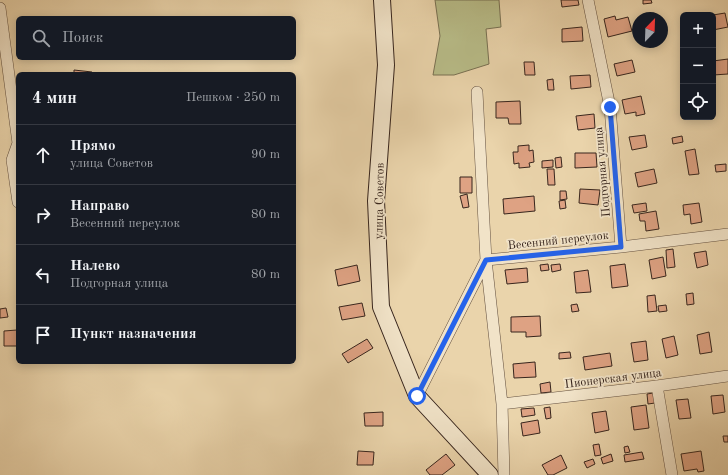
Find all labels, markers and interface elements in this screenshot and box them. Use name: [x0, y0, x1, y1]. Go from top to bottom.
north arrow: [632, 12, 668, 48]
map controls: [680, 12, 716, 120]
button: +: [680, 12, 716, 48]
search box: [16, 16, 296, 60]
icon: search: [30, 27, 52, 49]
text: Поиск: [62, 31, 103, 46]
button: −: [680, 48, 716, 84]
button: locate: [680, 84, 716, 120]
text: 4 мин: [32, 90, 77, 107]
text: Пешком · 250 m: [186, 91, 280, 104]
route end: [601, 98, 619, 116]
street label: Подгорная улица: [593, 126, 613, 218]
text: Прямо: [70, 139, 116, 154]
icon: ahead: [32, 144, 54, 166]
text: 90 m: [251, 148, 280, 161]
text: улица Советов: [70, 157, 153, 170]
street label: улица Советов: [373, 162, 387, 239]
text: Направо: [70, 199, 129, 214]
icon: right: [32, 204, 54, 226]
text: 80 m: [251, 208, 280, 221]
text: Весенний переулок: [70, 217, 180, 230]
street label: Весенний переулок: [507, 230, 609, 252]
text: Налево: [70, 259, 120, 274]
icon: left: [32, 264, 54, 286]
text: 80 m: [251, 268, 280, 281]
text: Подгорная улица: [70, 277, 168, 290]
icon: arrive: [32, 324, 54, 346]
text: Пункт назначения: [70, 327, 197, 342]
street label: Пионерская улица: [564, 367, 662, 391]
route start: [408, 387, 426, 405]

